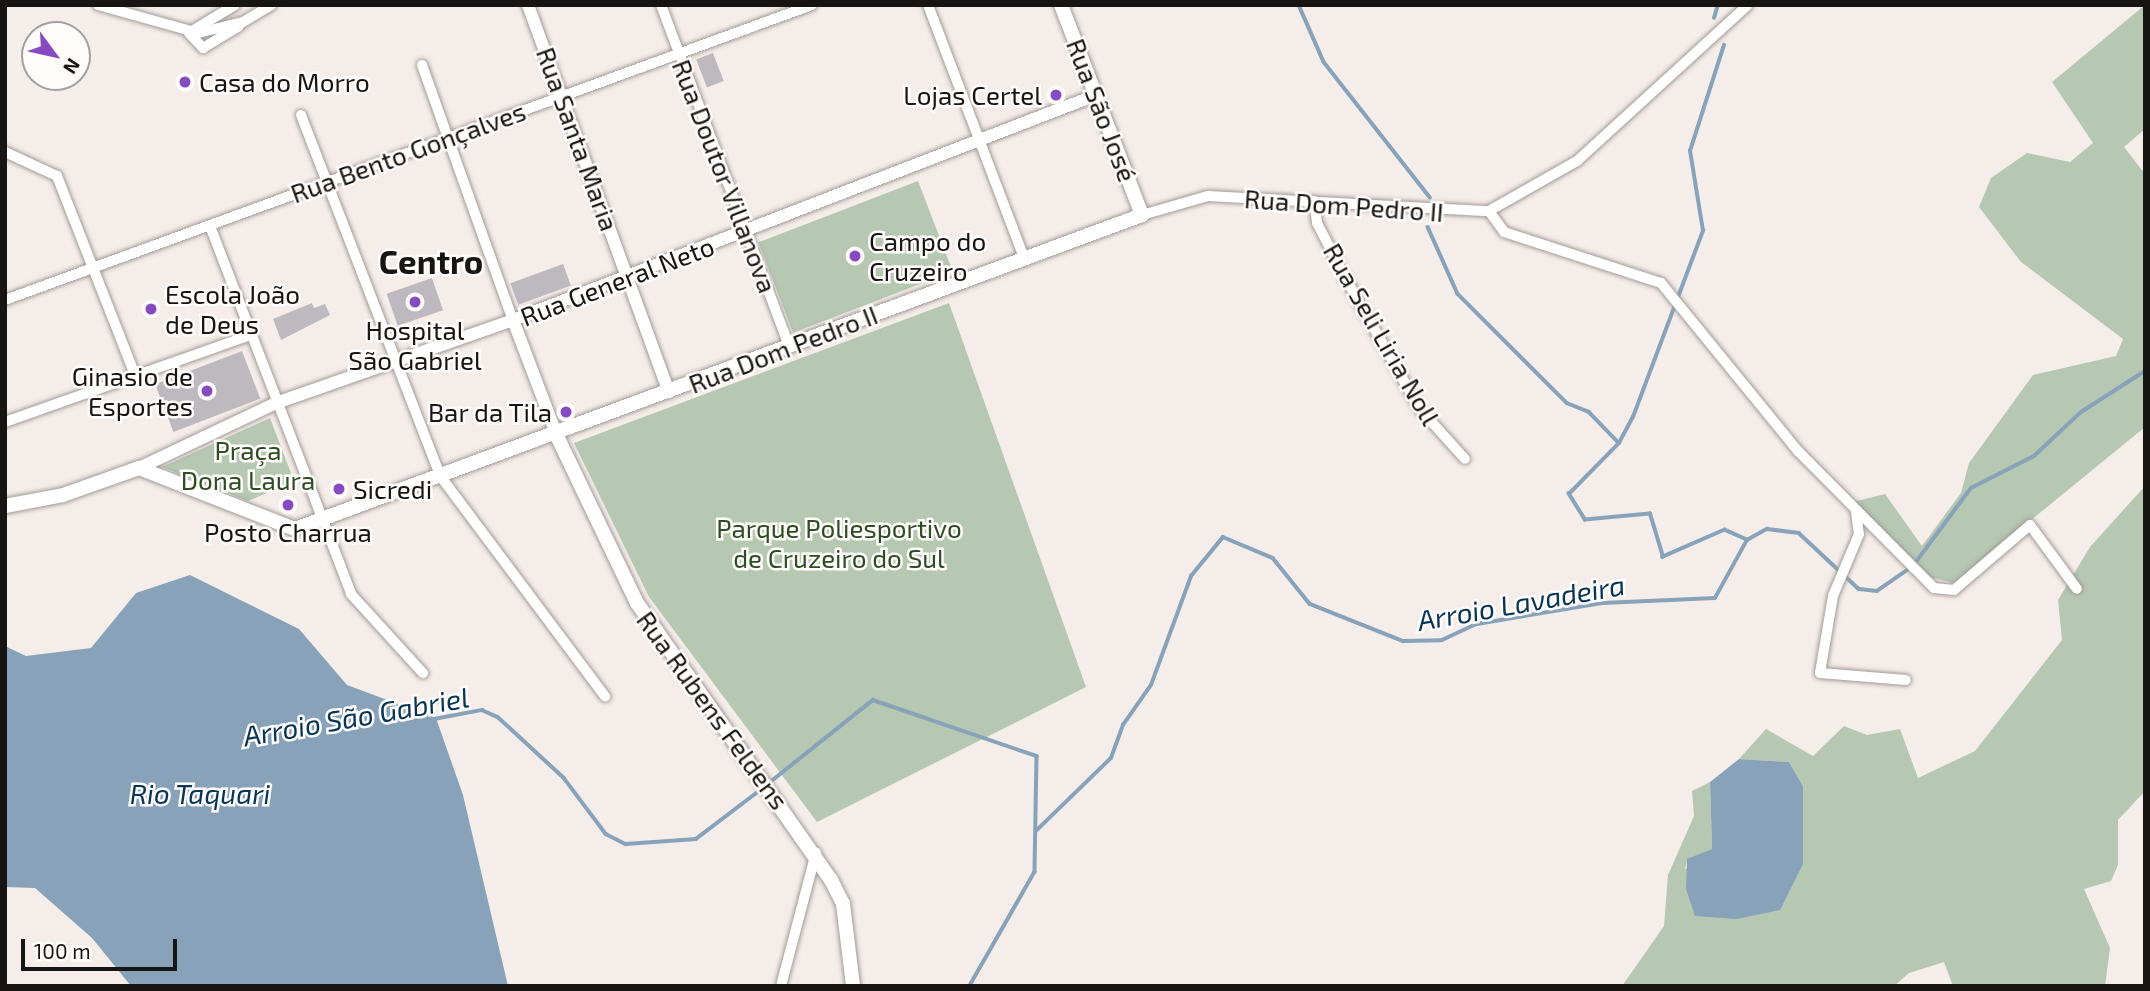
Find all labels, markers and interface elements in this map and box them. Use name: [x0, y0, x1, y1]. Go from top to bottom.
north arrow: [21, 21, 91, 91]
street label: Rua São José: [1060, 34, 1144, 186]
street label: Rua Santa Maria: [530, 43, 626, 235]
street label: Rua Doutor Villanova: [666, 54, 784, 298]
text: N: [59, 55, 86, 79]
place label: Casa do Morro: [199, 66, 370, 98]
marker: Casa do Morro: [177, 74, 193, 90]
place label: Lojas Certel: [903, 79, 1042, 111]
marker: Lojas Certel: [1048, 87, 1064, 103]
street label: Rua Bento Gonçalves: [286, 95, 530, 209]
street label: Rua Dom Pedro II: [1243, 182, 1445, 228]
place label: Campo do Cruzeiro: [869, 225, 986, 286]
street label: Rua General Neto: [515, 230, 719, 332]
street label: Rua Seli Liria Noll: [1317, 238, 1447, 430]
district label: Centro: [379, 242, 483, 282]
marker: Campo do Cruzeiro: [847, 248, 863, 264]
place label: Escola João de Deus: [165, 278, 300, 340]
marker: Hospital São Gabriel: [405, 292, 425, 312]
street label: Rua Dom Pedro II: [684, 299, 882, 399]
marker: Escola João de Deus: [143, 301, 159, 317]
place label: Hospital São Gabriel: [348, 314, 482, 376]
place label: Ginasio de Esportes: [72, 360, 193, 422]
marker: Ginasio de Esportes: [199, 383, 215, 399]
place label: Bar da Tila: [427, 396, 552, 428]
marker: Bar da Tila: [558, 404, 574, 420]
park label: Praça Dona Laura: [181, 434, 315, 496]
place label: Sicredi: [353, 473, 432, 505]
marker: Sicredi: [331, 481, 347, 497]
marker: Posto Charrua: [280, 497, 296, 513]
park label: Parque Poliesportivo de Cruzeiro do Sul: [716, 512, 962, 574]
place label: Posto Charrua: [204, 516, 372, 548]
water label: Arroio Lavadeira: [1415, 567, 1627, 637]
street label: Rua Rubens Feldens: [631, 605, 795, 815]
water label: Arroio São Gabriel: [240, 680, 472, 752]
water label: Rio Taquari: [129, 776, 271, 810]
scale bar: [24, 925, 180, 969]
text: 100 m: [34, 938, 91, 963]

